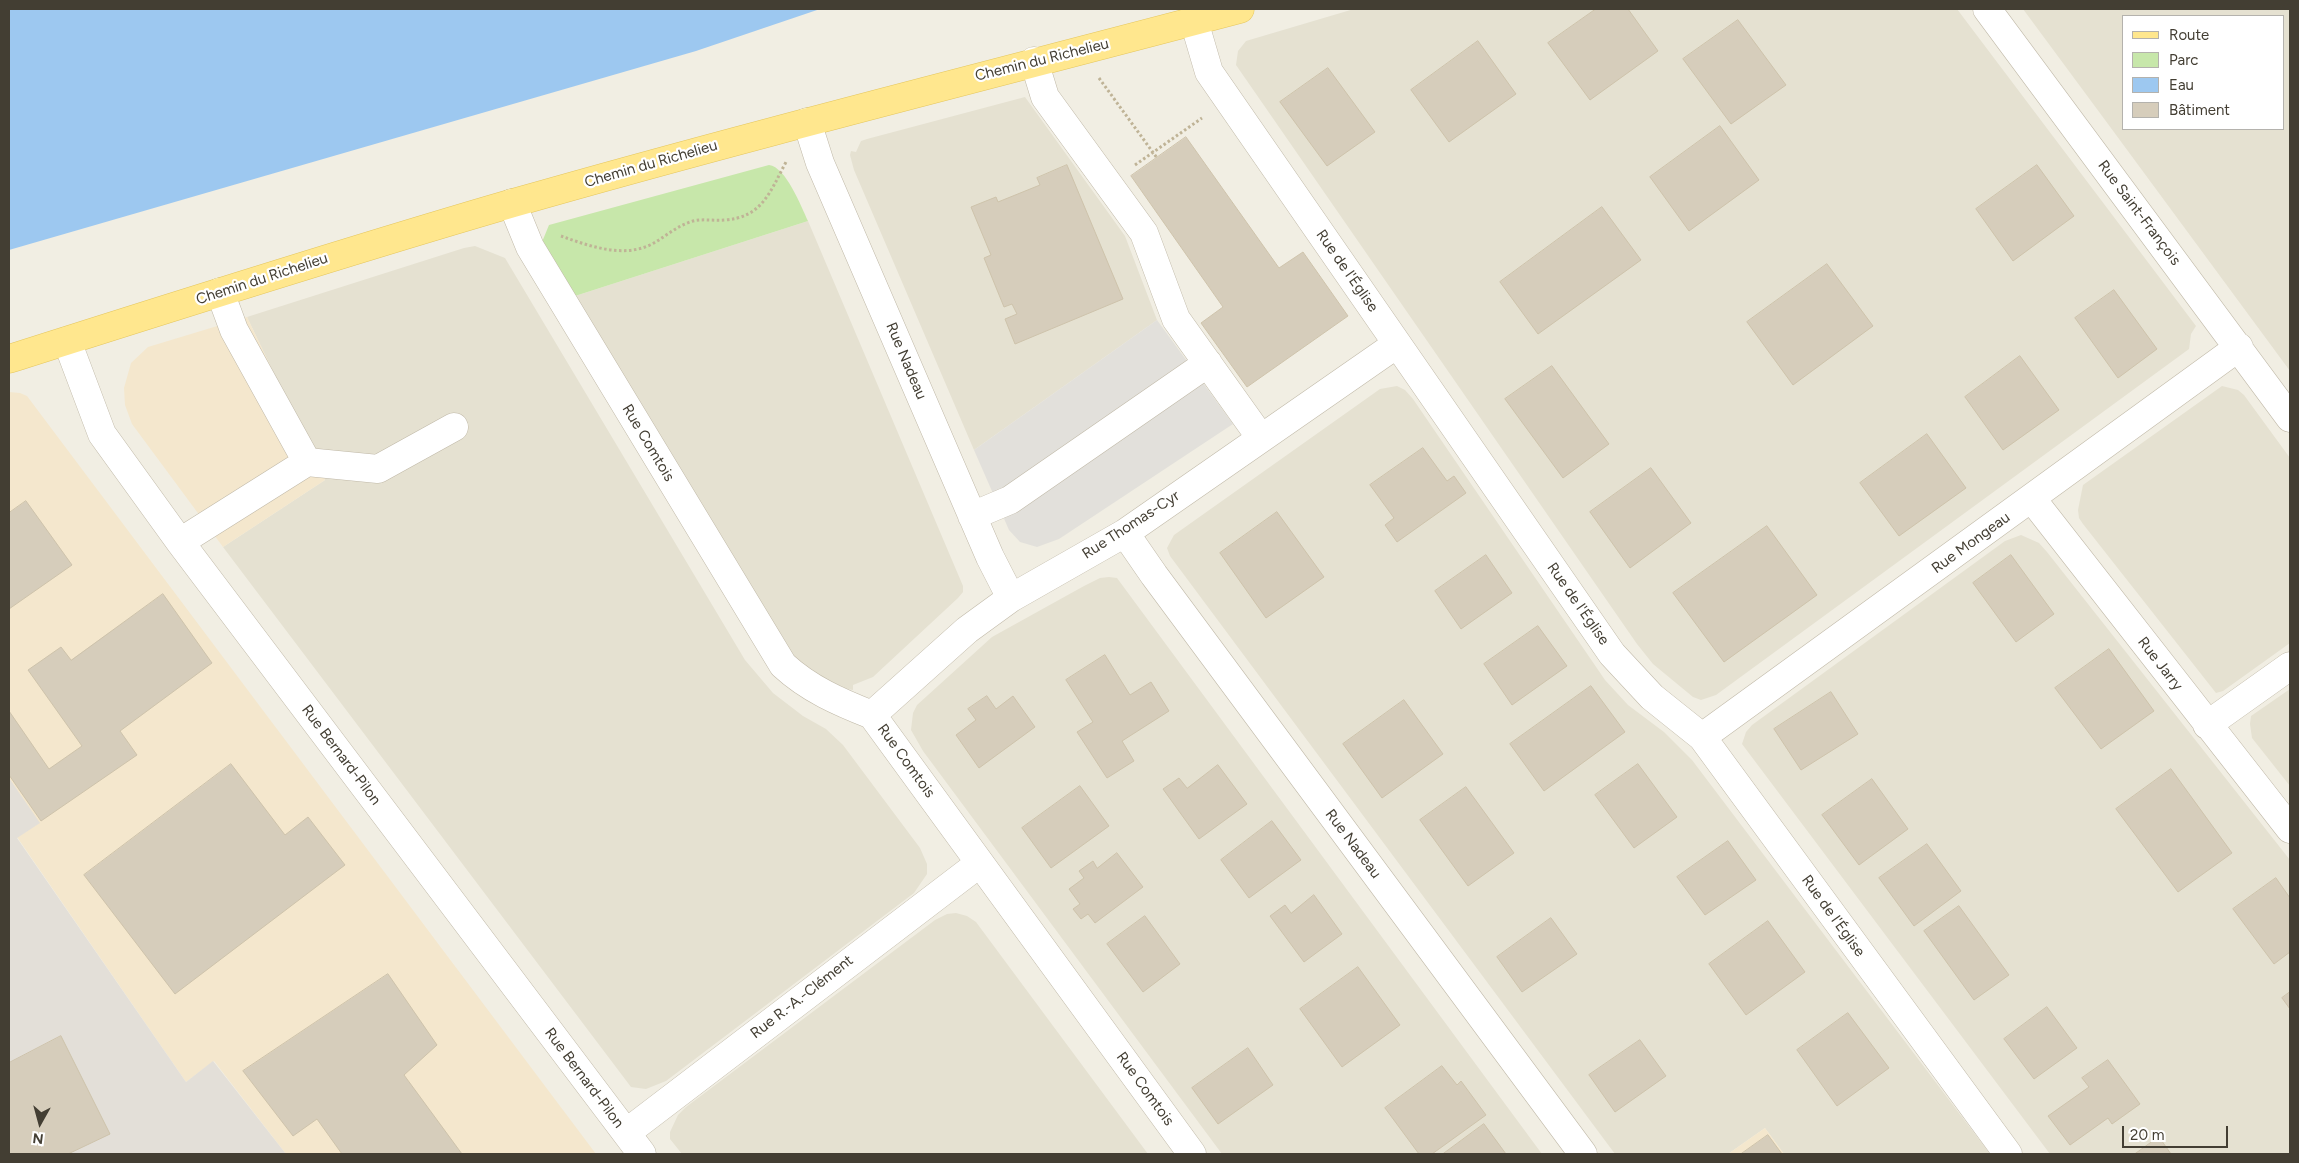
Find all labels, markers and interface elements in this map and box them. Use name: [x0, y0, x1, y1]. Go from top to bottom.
legend: [2122, 15, 2284, 130]
text: Route: [2169, 26, 2209, 44]
street label: Chemin du Richelieu: [973, 35, 1111, 85]
text: Parc: [2169, 51, 2198, 69]
text: Eau: [2169, 76, 2194, 94]
text: Bâtiment: [2169, 101, 2230, 119]
street label: Chemin du Richelieu: [582, 136, 720, 192]
street label: Rue Saint-François: [2094, 157, 2184, 269]
street label: Rue de l'Église: [1312, 226, 1382, 316]
street label: Chemin du Richelieu: [194, 249, 330, 309]
street label: Rue Nadeau: [882, 320, 930, 402]
street label: Rue Comtois: [618, 401, 678, 485]
street label: Rue Thomas-Cyr: [1079, 487, 1183, 563]
street label: Rue Mongeau: [1928, 509, 2014, 577]
street label: Rue de l'Église: [1543, 559, 1613, 649]
street label: Rue Jarry: [2133, 634, 2187, 694]
street label: Rue Bernard-Pilon: [297, 701, 385, 809]
street label: Rue Comtois: [873, 721, 939, 801]
street label: Rue Nadeau: [1321, 806, 1385, 882]
street label: Rue de l'Église: [1797, 872, 1869, 960]
street label: Rue R.-A.-Clément: [747, 951, 857, 1043]
street label: Rue Bernard-Pilon: [540, 1024, 628, 1132]
street label: Rue Comtois: [1112, 1049, 1178, 1129]
north arrow: [15, 1098, 65, 1148]
scale bar: [2124, 1116, 2230, 1148]
text: 20 m: [2130, 1126, 2164, 1144]
text: N: [32, 1129, 45, 1147]

